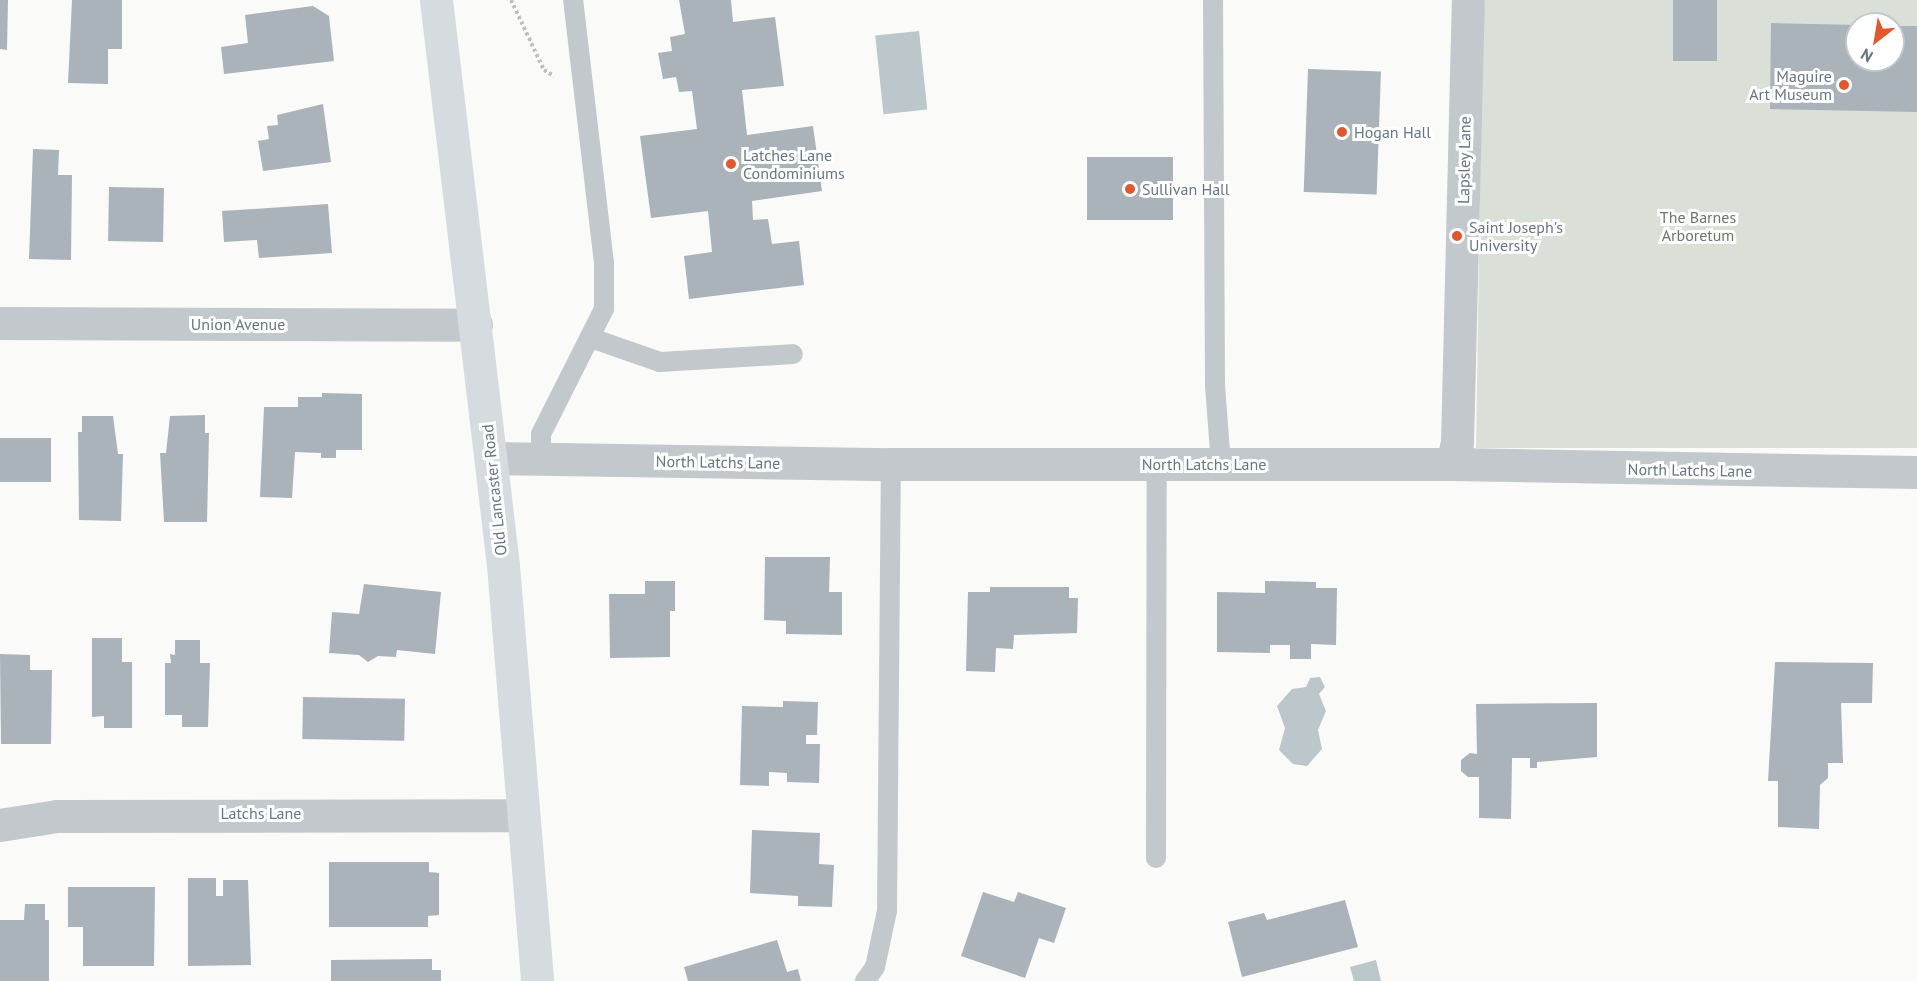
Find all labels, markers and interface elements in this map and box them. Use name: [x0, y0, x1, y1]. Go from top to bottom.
north arrow: [1845, 12, 1905, 72]
text: N: [1857, 44, 1876, 67]
place label: Maguire Art Museum: [1749, 66, 1832, 104]
marker: Maguire Art Museum: [1837, 78, 1851, 92]
street label: Lapsley Lane: [1454, 116, 1474, 204]
place label: Hogan Hall: [1354, 122, 1431, 142]
marker: Hogan Hall: [1335, 125, 1349, 139]
place label: Latches Lane Condominiums: [743, 145, 845, 183]
marker: Latches Lane Condominiums: [724, 157, 738, 171]
place label: Sullivan Hall: [1142, 179, 1229, 199]
marker: Sullivan Hall: [1123, 182, 1137, 196]
park label: The Barnes Arboretum: [1660, 207, 1736, 245]
place label: Saint Joseph's University: [1469, 217, 1563, 255]
marker: Saint Joseph's University: [1450, 229, 1464, 243]
street label: Union Avenue: [190, 314, 286, 334]
street label: Old Lancaster Road: [478, 423, 510, 557]
street label: North Latchs Lane: [656, 451, 780, 473]
street label: North Latchs Lane: [1142, 454, 1266, 474]
street label: North Latchs Lane: [1628, 459, 1752, 481]
street label: Latchs Lane: [221, 803, 301, 823]

